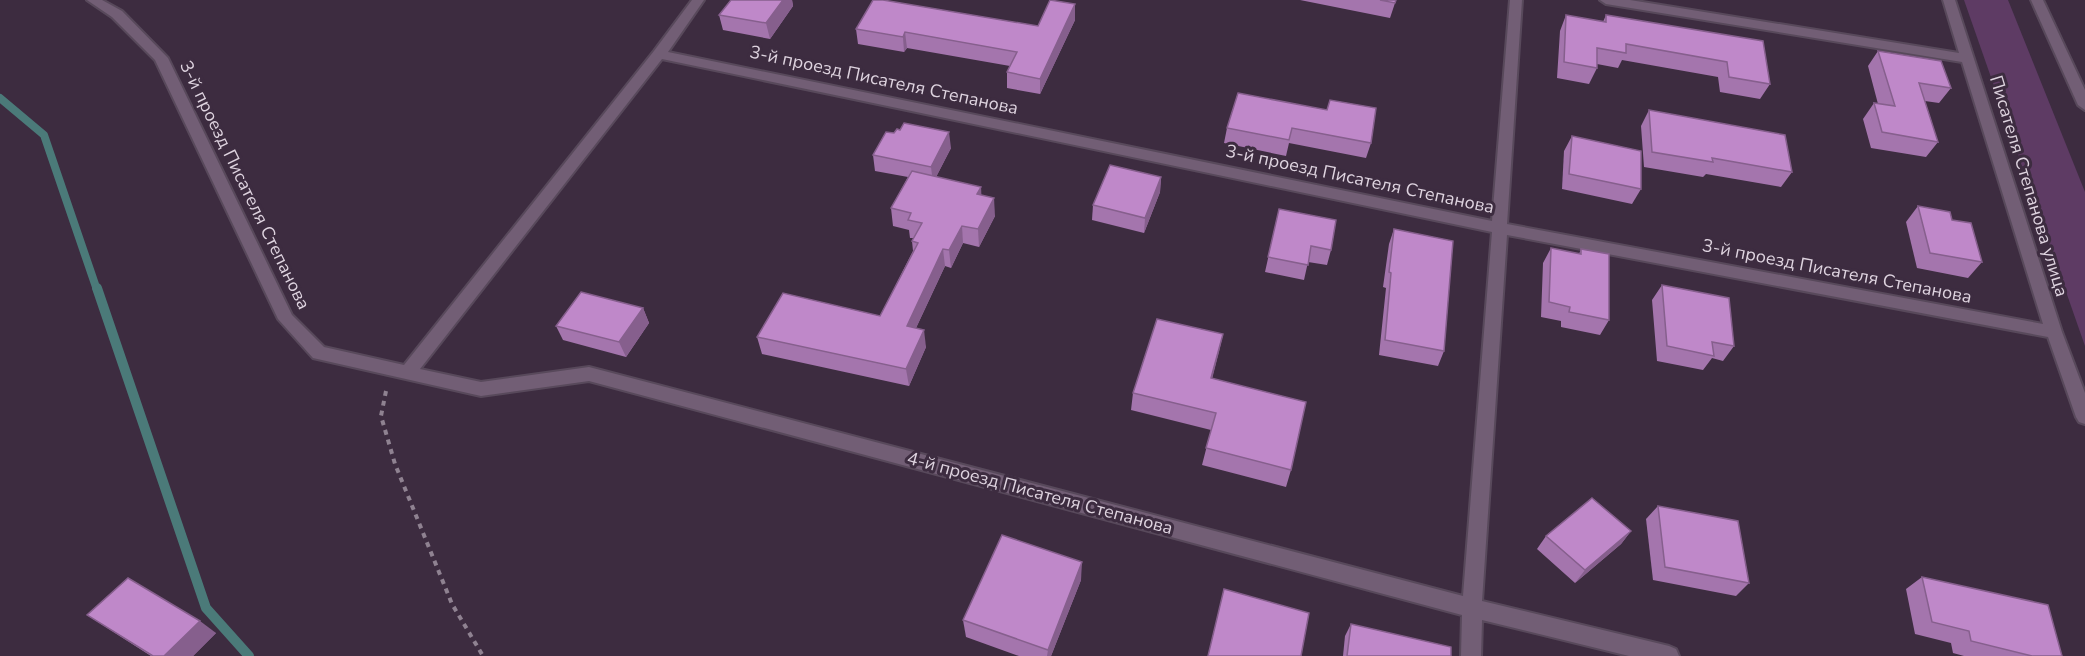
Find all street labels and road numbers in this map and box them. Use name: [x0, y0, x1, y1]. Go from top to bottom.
street label: 3-й проезд Писателя Степанова: [747, 40, 1021, 120]
street label: 3-й проезд Писателя Степанова: [174, 57, 316, 313]
street label: Писателя Степанова улица: [1984, 73, 2074, 299]
street label: 3-й проезд Писателя Степанова: [1223, 139, 1497, 219]
street label: 3-й проезд Писателя Степанова: [1700, 233, 1974, 309]
street label: 4-й проезд Писателя Степанова: [904, 446, 1176, 540]

